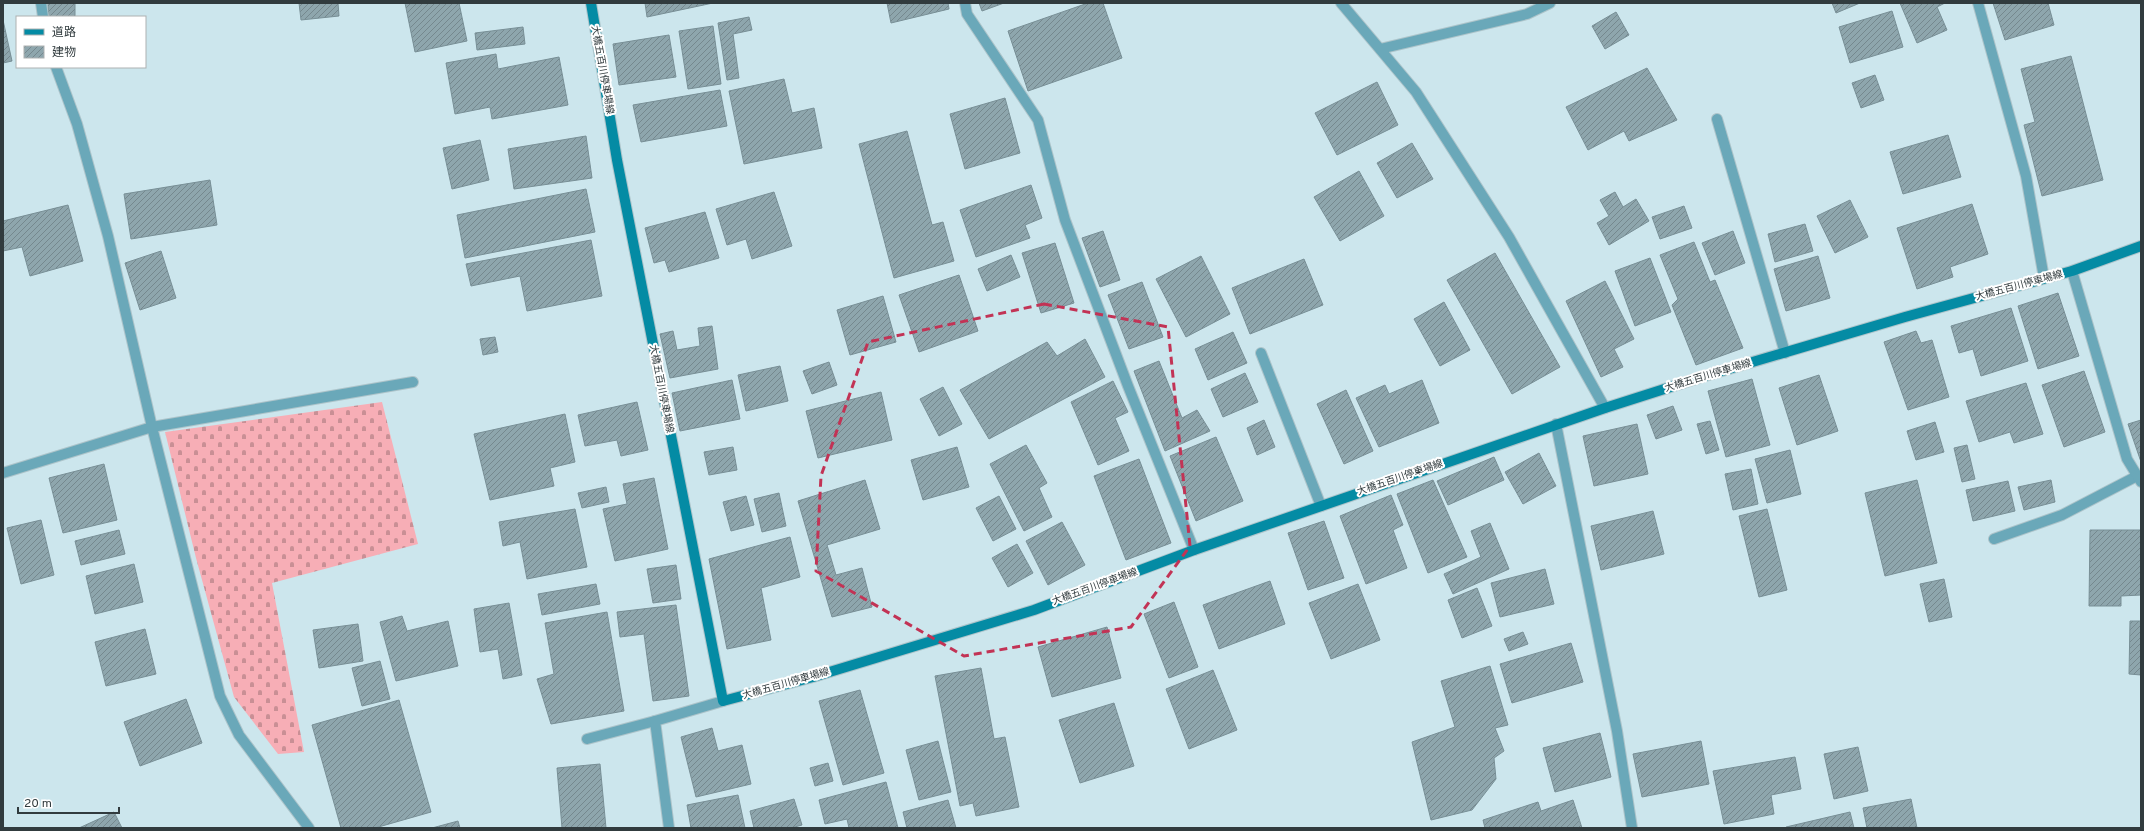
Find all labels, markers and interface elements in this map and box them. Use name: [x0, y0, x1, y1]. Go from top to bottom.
legend: [16, 16, 146, 68]
text: 道路: [52, 25, 76, 41]
street label: 大橋五百川停車場線: [588, 25, 616, 115]
text: 建物: [52, 45, 76, 61]
street label: 大橋五百川停車場線: [1974, 268, 2064, 304]
street label: 大橋五百川停車場線: [646, 344, 676, 434]
street label: 大橋五百川停車場線: [1663, 357, 1753, 395]
street label: 大橋五百川停車場線: [1355, 457, 1445, 499]
street label: 大橋五百川停車場線: [1050, 566, 1140, 608]
street label: 大橋五百川停車場線: [741, 665, 831, 703]
scale bar: [18, 789, 119, 815]
text: 20 m: [24, 796, 52, 812]

